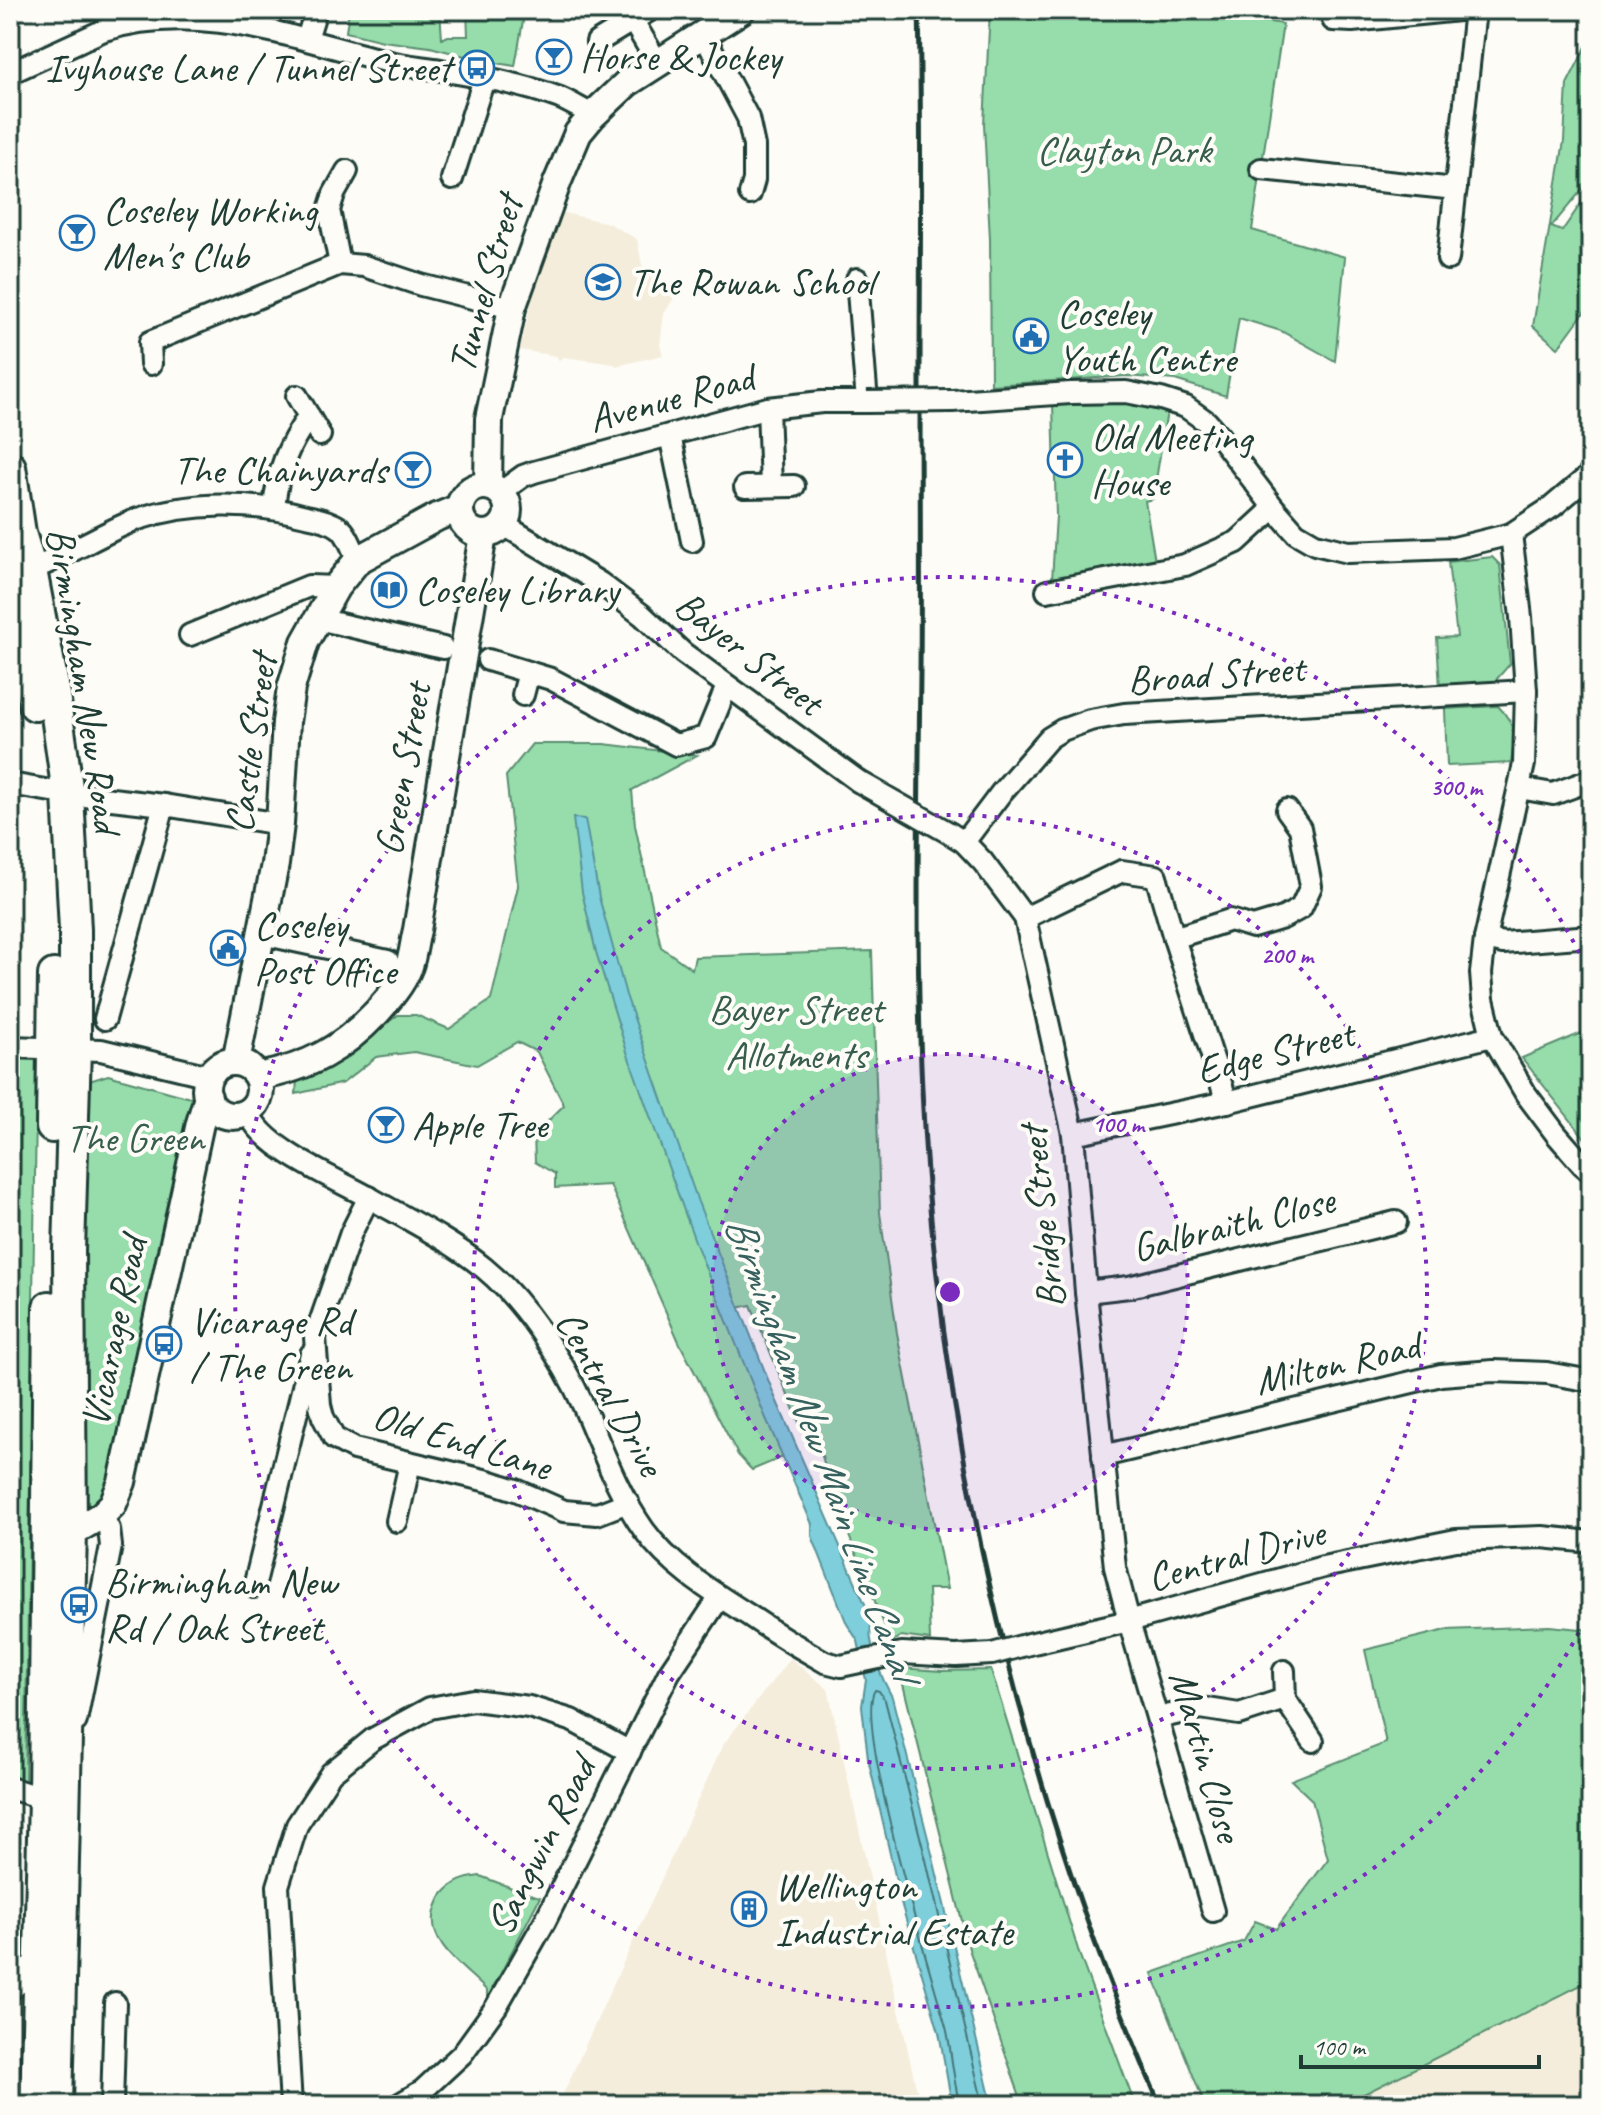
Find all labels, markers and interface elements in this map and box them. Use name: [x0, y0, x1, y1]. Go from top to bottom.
place label: Horse & Jockey: [580, 32, 784, 82]
bar icon: Horse & Jockey: [535, 38, 573, 76]
place label: Ivyhouse Lane / Tunnel Street: [45, 43, 457, 93]
bus stop icon: Ivyhouse Lane / Tunnel Street: [458, 49, 496, 87]
park label: Clayton Park: [1037, 125, 1214, 175]
street label: Tunnel Street: [436, 184, 536, 378]
place label: Coseley Working Men's Club: [103, 185, 319, 281]
bar icon: Coseley Working Men's Club: [58, 214, 96, 252]
place label: The Rowan School: [629, 257, 880, 307]
school or university icon: The Rowan School: [584, 263, 622, 301]
place label: Coseley Youth Centre: [1057, 288, 1239, 384]
public building icon: Coseley Youth Centre: [1012, 317, 1050, 355]
street label: Avenue Road: [583, 350, 765, 444]
place label: Old Meeting House: [1091, 412, 1254, 508]
church icon: Old Meeting House: [1046, 441, 1084, 479]
place label: The Chainyards: [173, 445, 390, 495]
bar icon: The Chainyards: [394, 451, 432, 489]
street label: Birmingham New Road: [35, 524, 134, 842]
place label: Coseley Library: [415, 565, 622, 615]
library icon: Coseley Library: [370, 571, 408, 609]
street label: Bayer Street: [665, 580, 836, 729]
street label: Broad Street: [1126, 643, 1310, 705]
street label: Castle Street: [214, 645, 289, 836]
street label: Green Street: [363, 675, 443, 859]
text: 300 m: [1430, 772, 1484, 802]
place label: Coseley Post Office: [254, 900, 399, 996]
public building icon: Coseley Post Office: [209, 929, 247, 967]
text: 200 m: [1261, 940, 1315, 970]
park label: Bayer Street Allotments: [709, 984, 887, 1080]
street label: Edge Street: [1191, 1007, 1362, 1096]
place label: Apple Tree: [412, 1100, 550, 1150]
bar icon: Apple Tree: [367, 1106, 405, 1144]
text: 100 m: [1092, 1109, 1146, 1139]
park label: The Green: [66, 1113, 206, 1163]
street label: Bridge Street: [1007, 1118, 1076, 1310]
street label: Galbraith Close: [1127, 1174, 1342, 1273]
water label: Birmingham New Main Line Canal: [713, 1209, 934, 1697]
street label: Vicarage Road: [70, 1227, 160, 1431]
centre of rings: [936, 1278, 964, 1306]
place label: Vicarage Rd / The Green: [190, 1296, 358, 1392]
street label: Central Drive: [544, 1302, 677, 1487]
street label: Milton Road: [1250, 1318, 1430, 1406]
bus stop icon: Vicarage Rd / The Green: [145, 1325, 183, 1363]
street label: Old End Lane: [367, 1390, 560, 1493]
street label: Central Drive: [1142, 1507, 1333, 1603]
place label: Birmingham New Rd / Oak Street: [105, 1557, 340, 1653]
bus stop icon: Birmingham New Rd / Oak Street: [60, 1586, 98, 1624]
street label: Martin Close: [1158, 1665, 1255, 1850]
street label: Sangwin Road: [475, 1743, 610, 1943]
place label: Wellington Industrial Estate: [775, 1861, 1015, 1957]
building icon: Wellington Industrial Estate: [730, 1890, 768, 1928]
scale bar: [1301, 2019, 1539, 2069]
text: 100 m: [1313, 2032, 1367, 2062]

